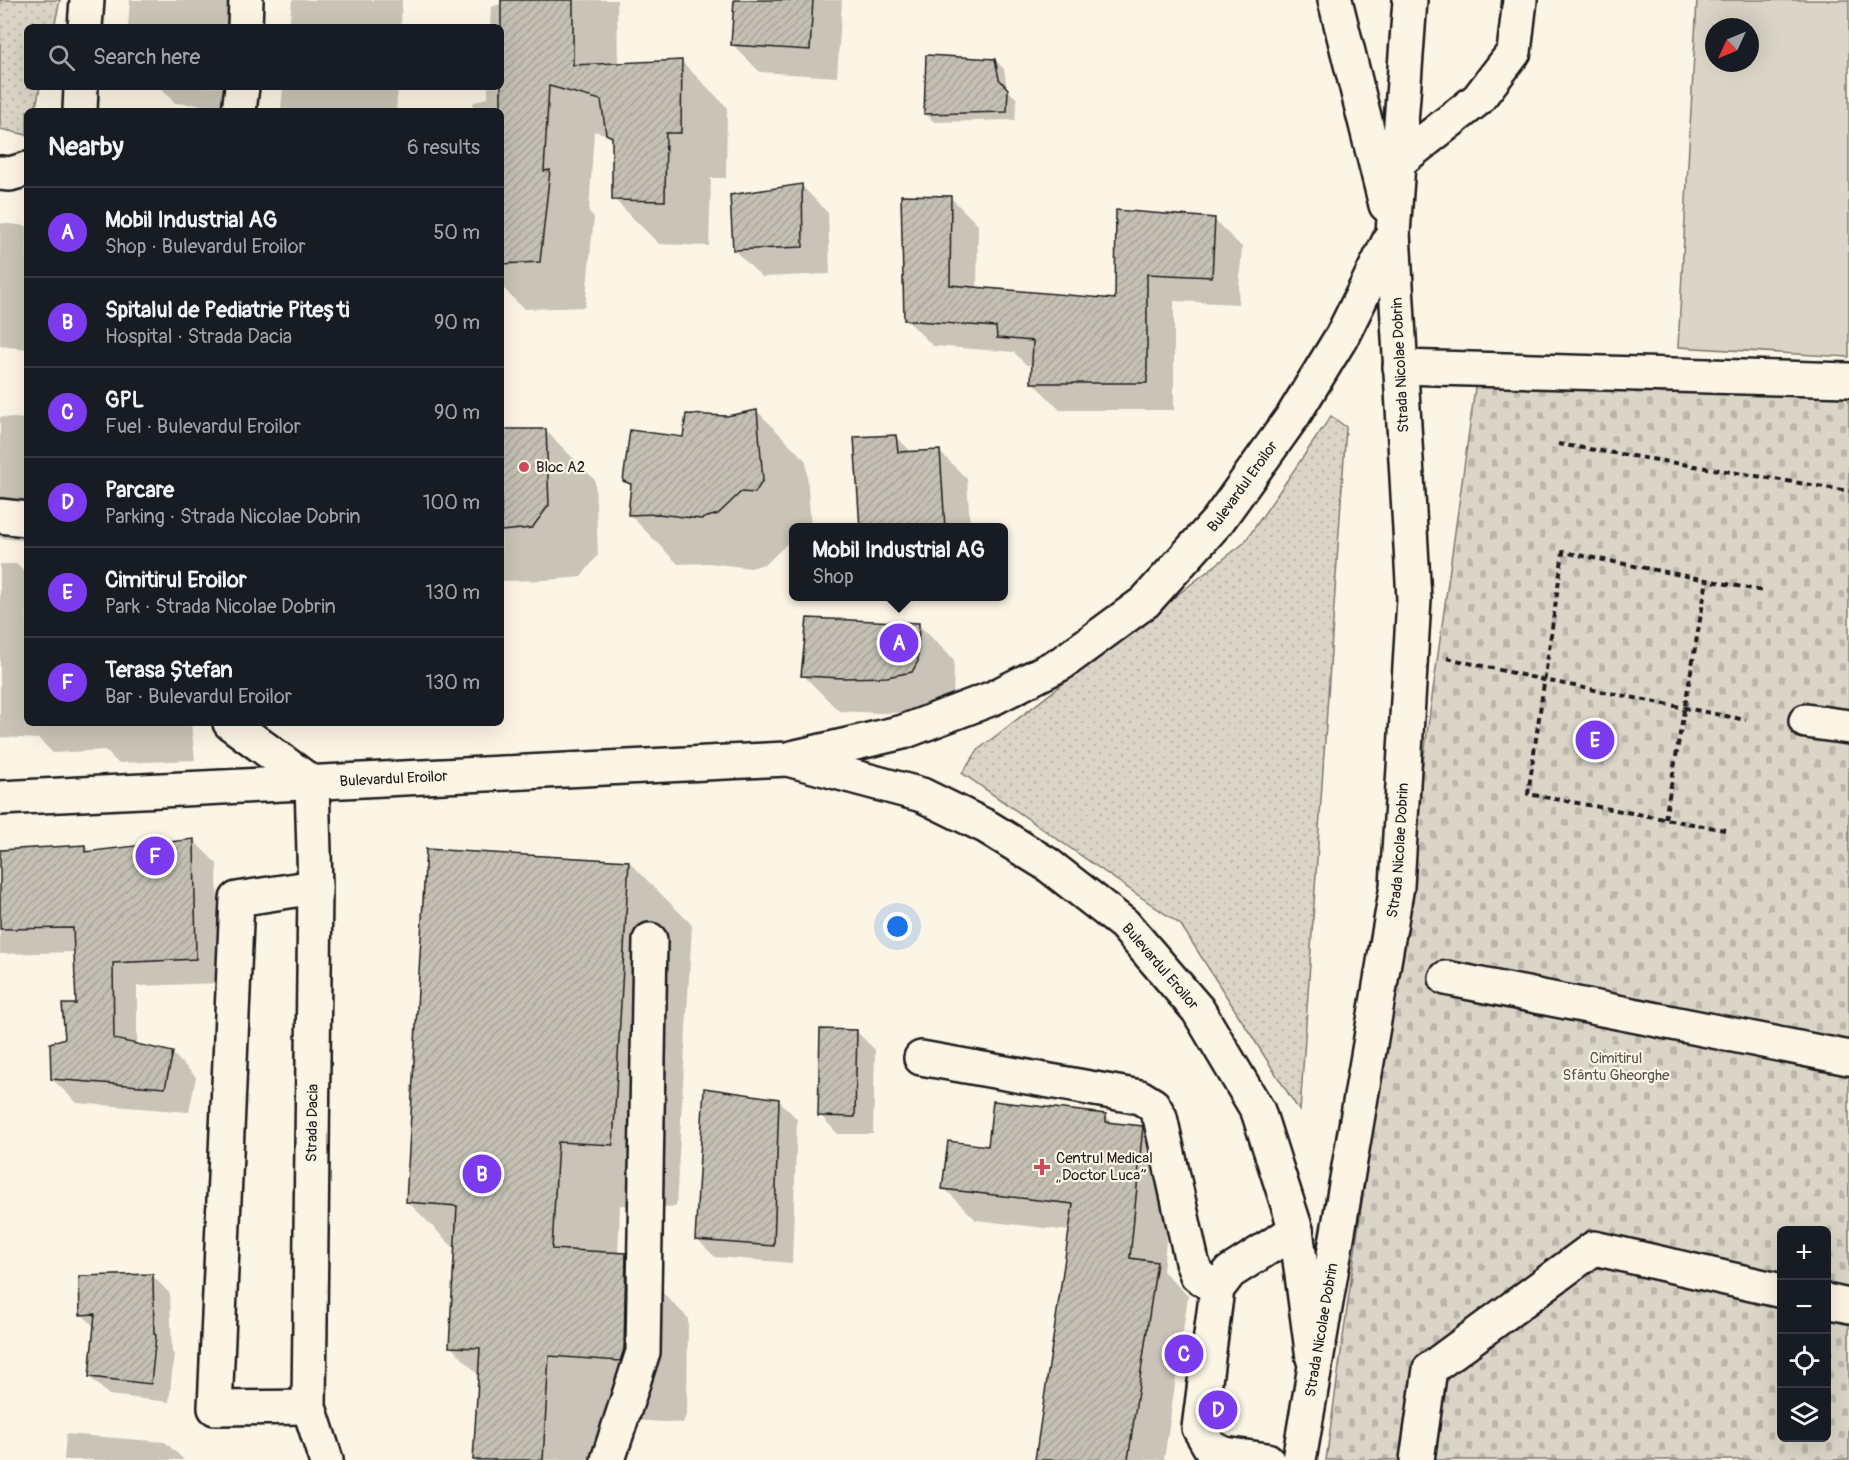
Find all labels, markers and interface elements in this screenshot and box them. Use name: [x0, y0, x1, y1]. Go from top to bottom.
north arrow: [1705, 18, 1759, 72]
search box: [24, 24, 504, 90]
icon: search: [45, 41, 78, 74]
text: Search here: [93, 43, 200, 71]
text: Nearby: [48, 131, 124, 163]
text: 6 results: [407, 135, 480, 160]
text: Mobil Industrial AG: [105, 206, 277, 234]
text: A: [61, 220, 74, 245]
text: 50 m: [433, 220, 480, 245]
text: Shop · Bulevardul Eroilor: [105, 234, 306, 259]
text: Spitalul de Pediatrie Pitești: [105, 296, 349, 324]
street label: Strada Nicolae Dobrin: [1387, 297, 1414, 433]
text: B: [62, 310, 73, 335]
text: 90 m: [434, 310, 480, 335]
text: Hospital · Strada Dacia: [105, 324, 292, 349]
text: GPL: [105, 386, 144, 414]
text: C: [61, 400, 74, 425]
text: 90 m: [434, 400, 480, 425]
text: Fuel · Bulevardul Eroilor: [105, 414, 301, 439]
street label: Bulevardul Eroilor: [1203, 437, 1283, 536]
place label: Bloc A2: [536, 458, 585, 477]
marker: Bloc A2: [517, 460, 531, 474]
text: Parcare: [105, 476, 174, 504]
text: D: [61, 490, 74, 515]
text: 100 m: [423, 490, 480, 515]
text: Parking · Strada Nicolae Dobrin: [105, 504, 361, 529]
popup: [789, 523, 1008, 601]
text: Mobil Industrial AG: [812, 536, 985, 564]
text: Shop: [812, 564, 854, 589]
text: Cimitirul Eroilor: [105, 566, 247, 594]
text: E: [62, 580, 73, 605]
text: 130 m: [425, 580, 480, 605]
text: Park · Strada Nicolae Dobrin: [105, 594, 336, 619]
pin: A: [880, 620, 918, 666]
text: Terasa Ștefan: [105, 656, 233, 684]
text: F: [61, 670, 74, 695]
text: 130 m: [425, 670, 480, 695]
text: Bar · Bulevardul Eroilor: [105, 684, 292, 709]
pin: E: [1576, 718, 1614, 762]
street label: Bulevardul Eroilor: [339, 767, 449, 791]
street label: Strada Nicolae Dobrin: [1383, 782, 1413, 919]
pin: F: [136, 834, 174, 878]
your location: [883, 912, 912, 941]
street label: Bulevardul Eroilor: [1118, 919, 1203, 1014]
park label: Cimitirul Sfântu Gheorghe: [1563, 1049, 1670, 1085]
street label: Strada Dacia: [302, 1084, 323, 1162]
place label: Centrul Medical „Doctor Luca”: [1056, 1149, 1153, 1185]
pin: B: [462, 1152, 502, 1196]
marker: Centrul Medical „Doctor Luca”: [1033, 1158, 1051, 1176]
map controls: [1777, 1226, 1831, 1442]
button: +: [1777, 1226, 1831, 1280]
street label: Strada Nicolae Dobrin: [1301, 1261, 1342, 1398]
button: −: [1777, 1280, 1831, 1334]
pin: C: [1164, 1332, 1204, 1376]
button: locate: [1777, 1334, 1831, 1388]
pin: D: [1198, 1388, 1238, 1432]
button: layers: [1777, 1388, 1831, 1442]

